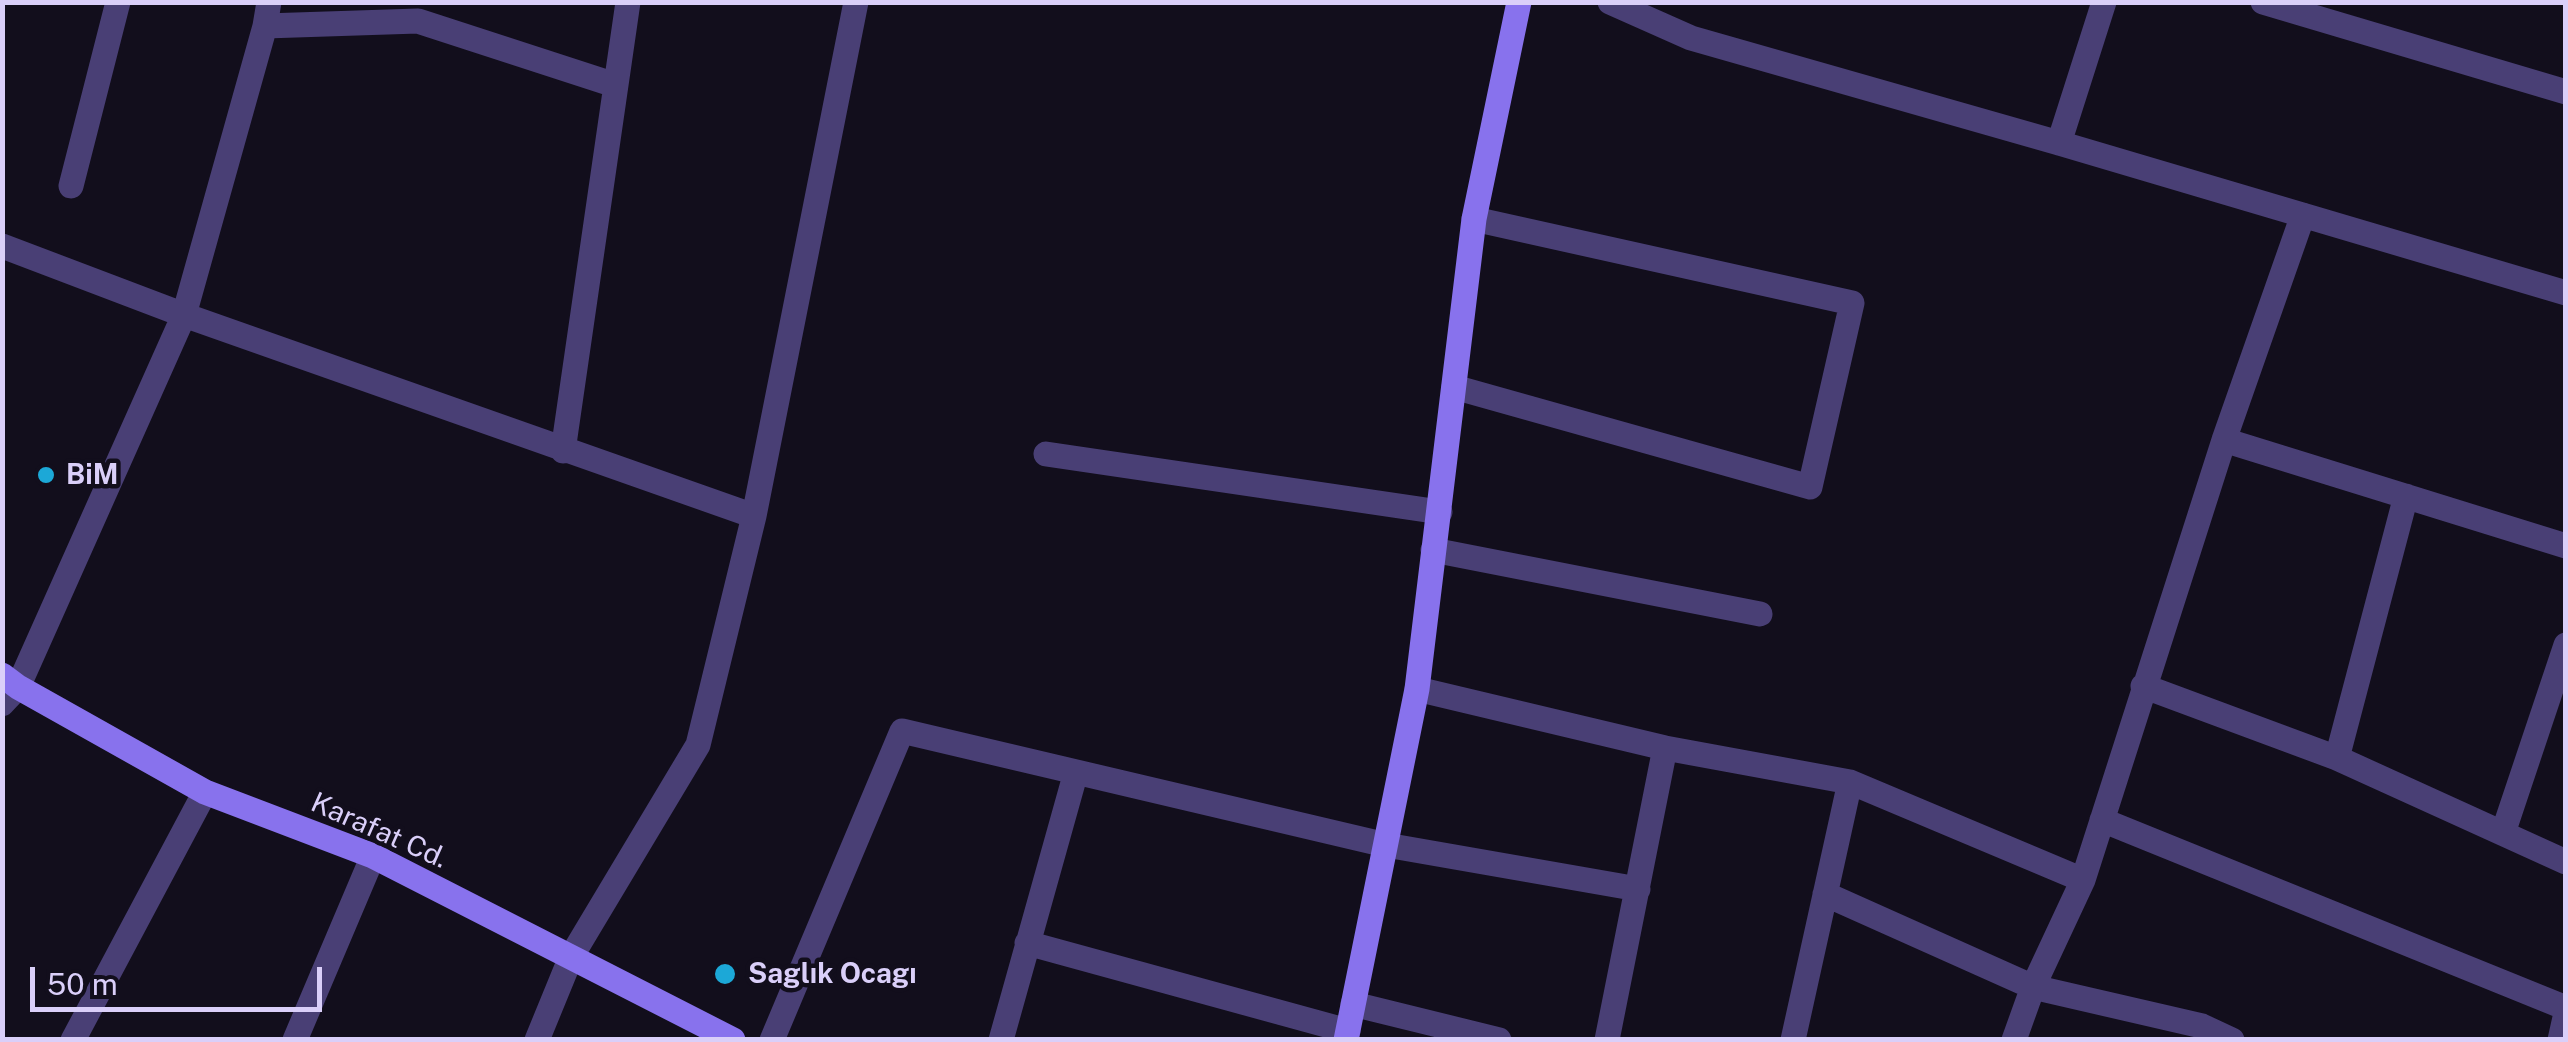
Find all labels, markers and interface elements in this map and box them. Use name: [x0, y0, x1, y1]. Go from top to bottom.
place label: BiM: [66, 458, 118, 492]
marker: BiM: [35, 464, 57, 486]
street label: Karafat Cd.: [306, 786, 452, 876]
scale bar: [35, 947, 328, 1009]
place label: Saglık Ocagı: [748, 957, 917, 991]
marker: Saglık Ocagı: [712, 961, 738, 987]
text: 50 m: [47, 966, 118, 1002]

